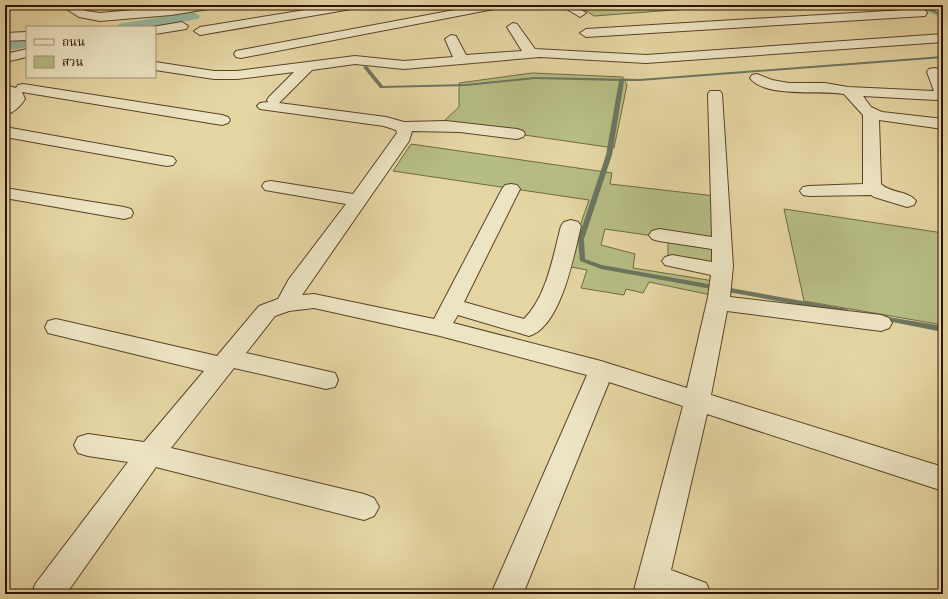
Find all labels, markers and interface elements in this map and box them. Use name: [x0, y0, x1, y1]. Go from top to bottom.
legend: [26, 26, 156, 78]
text: ถนน: [62, 34, 85, 50]
text: สวน: [62, 54, 84, 70]

